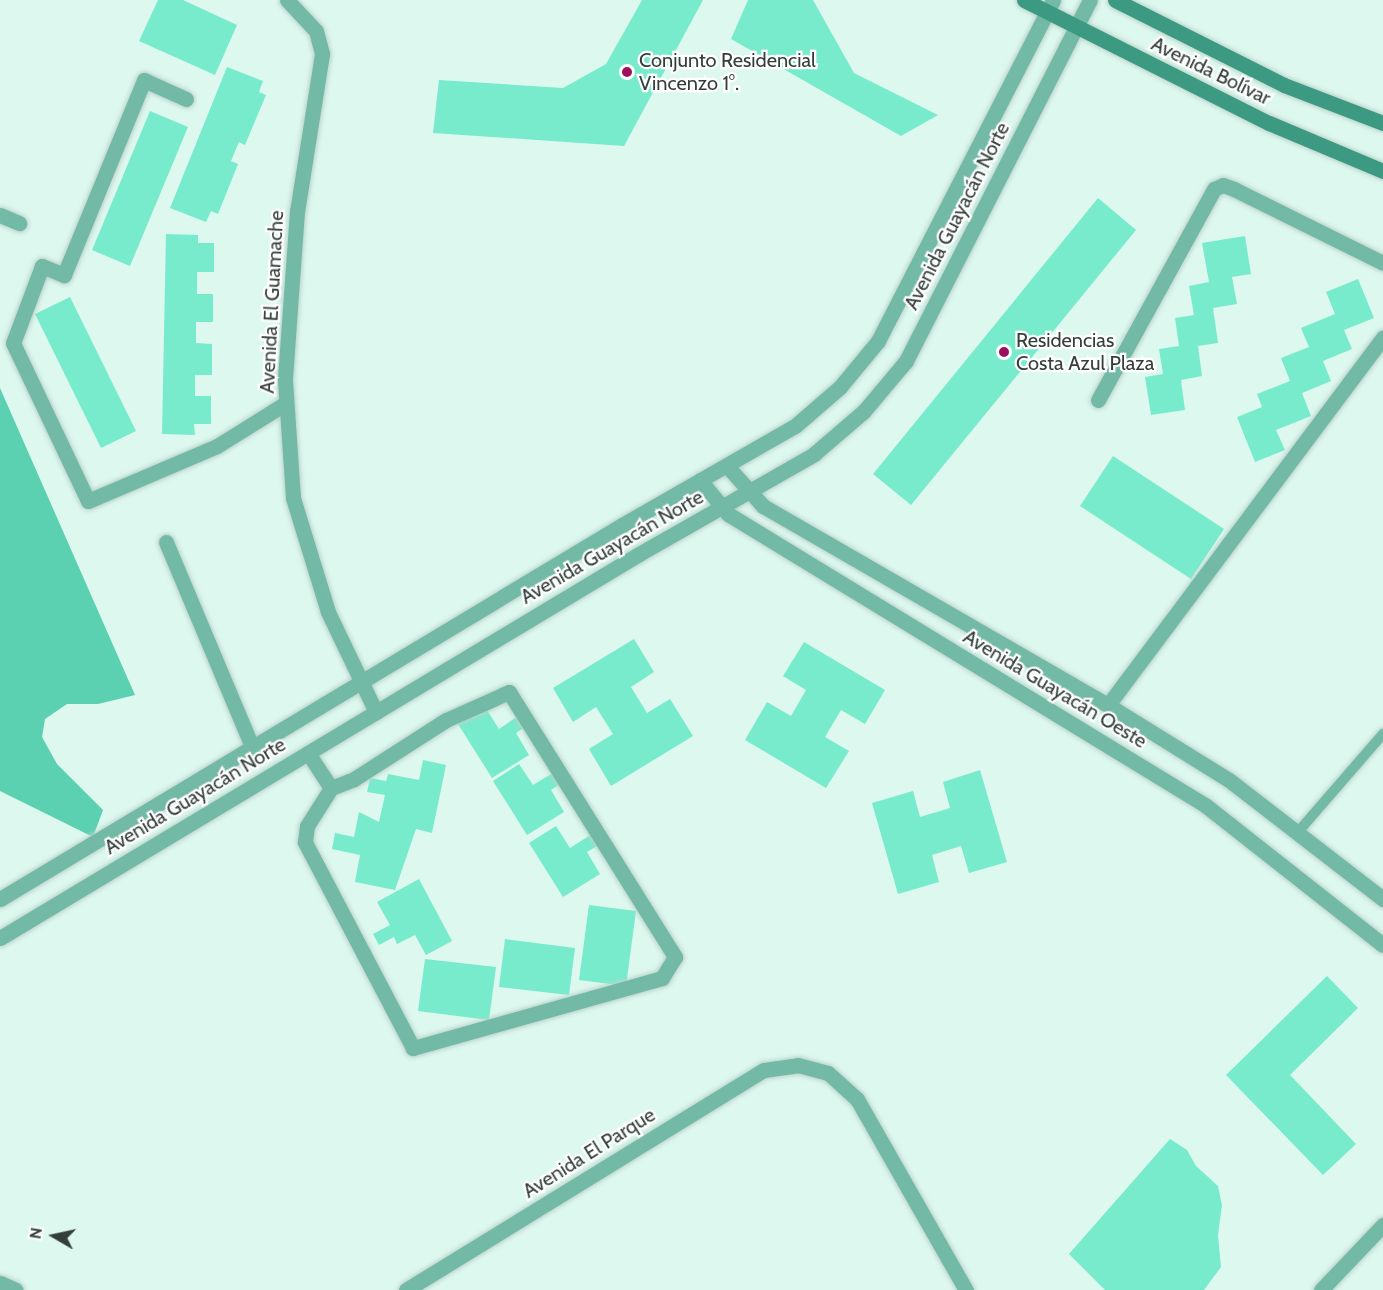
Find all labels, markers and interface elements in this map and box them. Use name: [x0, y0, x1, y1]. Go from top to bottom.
street label: Avenida Bolívar: [1147, 32, 1275, 110]
place label: Conjunto Residencial Vincenzo 1°.: [639, 48, 816, 95]
marker: Conjunto Residencial Vincenzo 1°.: [620, 65, 634, 79]
street label: Avenida Guayacán Norte: [899, 118, 1015, 314]
street label: Avenida El Guamache: [255, 210, 289, 394]
place label: Residencias Costa Azul Plaza: [1016, 328, 1154, 375]
marker: Residencias Costa Azul Plaza: [997, 345, 1011, 359]
street label: Avenida Guayacán Norte: [516, 485, 708, 609]
street label: Avenida Guayacán Oeste: [959, 625, 1151, 753]
street label: Avenida Guayacán Norte: [100, 732, 290, 860]
street label: Avenida El Parque: [519, 1103, 659, 1203]
north arrow: [24, 1206, 84, 1266]
text: N: [25, 1226, 46, 1240]

